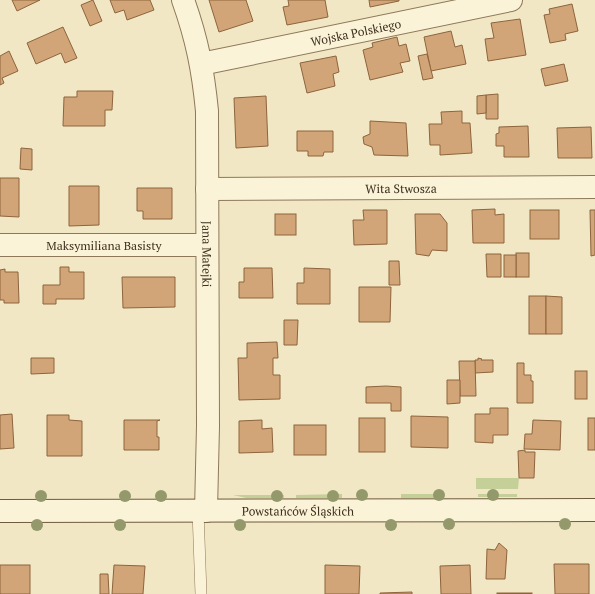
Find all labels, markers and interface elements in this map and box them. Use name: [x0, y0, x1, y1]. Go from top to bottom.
street label: Wojska Polskiego: [309, 15, 403, 49]
street label: Wita Stwosza: [365, 180, 437, 196]
street label: Jana Matejki: [200, 221, 215, 288]
street label: Maksymiliana Basisty: [46, 238, 163, 253]
street label: Powstańców Śląskich: [242, 503, 354, 518]

